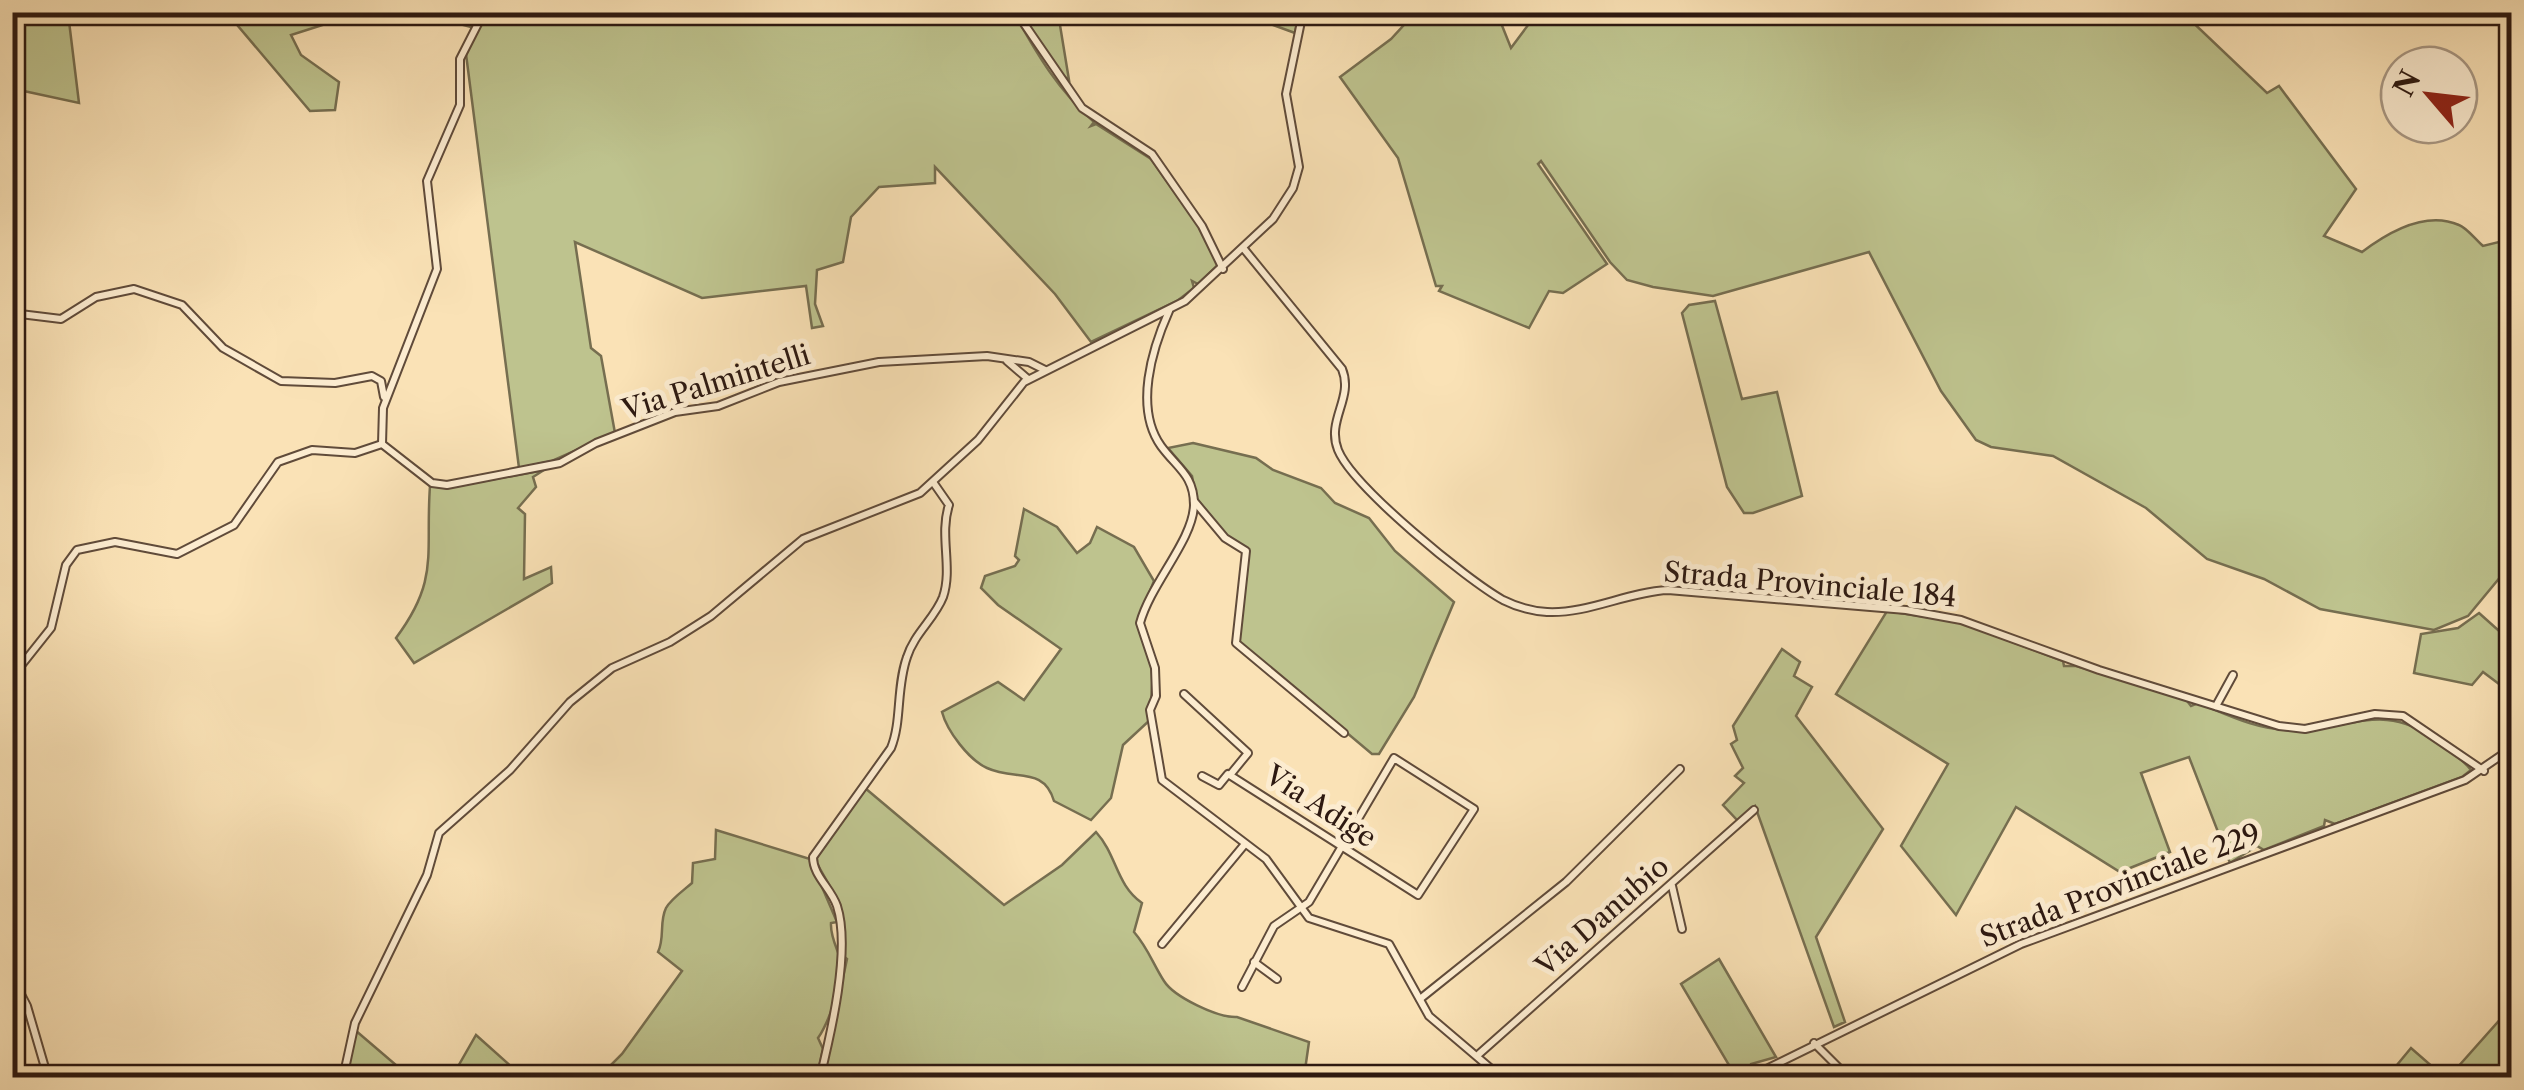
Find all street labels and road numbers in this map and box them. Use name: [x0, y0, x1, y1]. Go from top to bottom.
street label: Via Palmintelli: [617, 337, 814, 427]
street label: Strada Provinciale 184: [1662, 554, 1958, 614]
street label: Via Adige: [1258, 757, 1383, 854]
street label: Strada Provinciale 229: [1975, 816, 2265, 954]
street label: Via Danubio: [1528, 849, 1676, 984]

